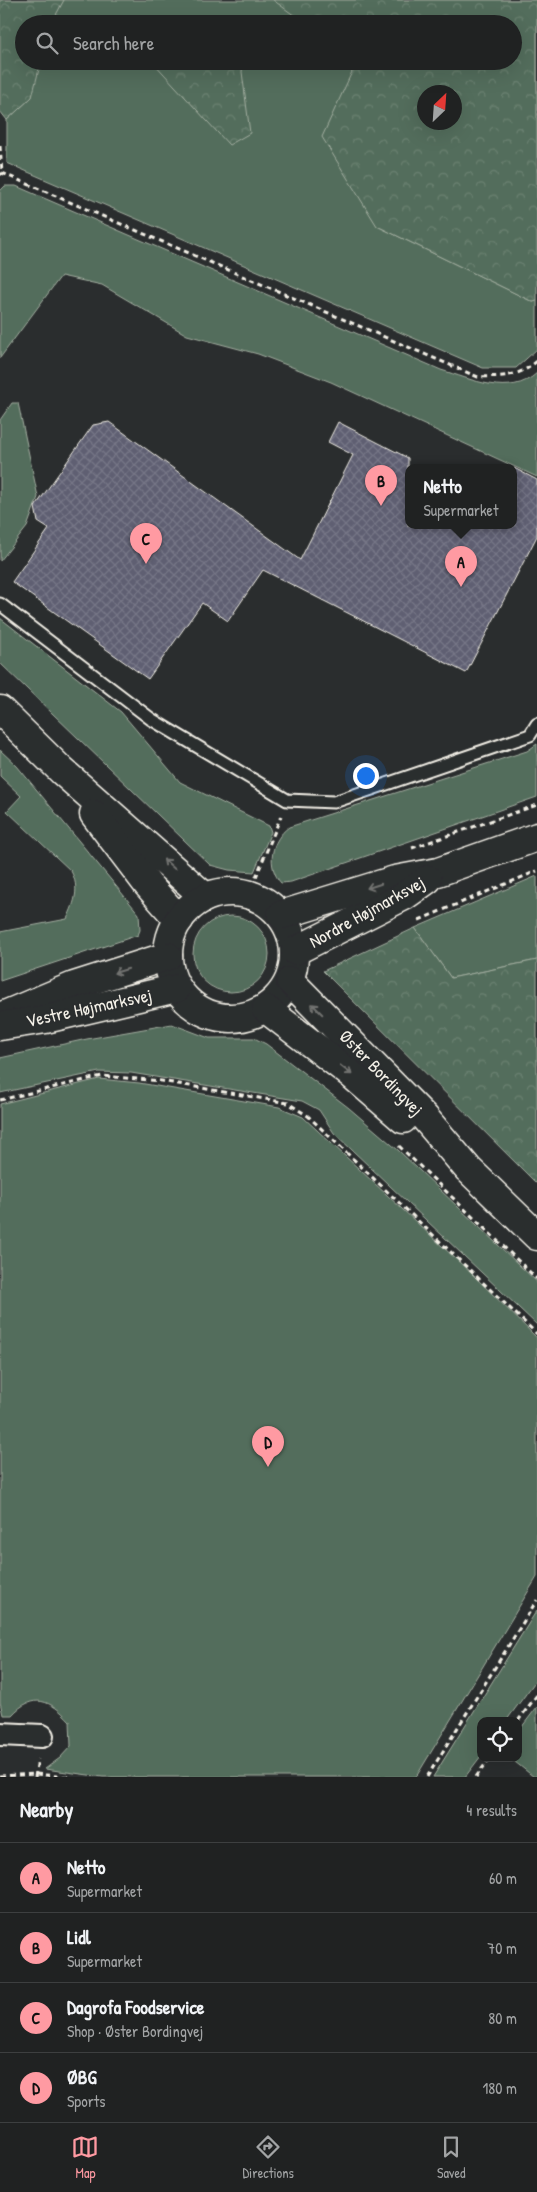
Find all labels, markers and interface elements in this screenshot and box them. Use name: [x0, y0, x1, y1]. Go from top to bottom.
search box: [15, 15, 522, 70]
icon: search: [33, 29, 61, 57]
text: Search here: [73, 30, 154, 56]
north arrow: [417, 85, 462, 130]
popup: [405, 464, 517, 529]
pin: B: [365, 465, 397, 506]
text: Netto: [424, 473, 462, 499]
text: Supermarket: [424, 499, 498, 521]
pin: C: [130, 523, 162, 564]
pin: A: [445, 546, 477, 587]
your location: [353, 763, 379, 789]
one-way arrow: [163, 858, 176, 870]
street label: Nordre Højmarksvej: [305, 869, 429, 954]
one-way arrow: [366, 882, 382, 892]
one-way arrow: [114, 967, 130, 976]
street label: Vestre Højmarksvej: [24, 982, 154, 1033]
one-way arrow: [311, 1002, 323, 1015]
street label: Øster Bordingvej: [334, 1024, 429, 1121]
one-way arrow: [339, 1065, 352, 1076]
pin: D: [252, 1426, 284, 1467]
map controls: [477, 1717, 522, 1762]
button: locate: [477, 1717, 522, 1762]
text: Nearby: [20, 1795, 73, 1824]
text: 4 results: [466, 1799, 517, 1821]
text: Netto: [67, 1854, 105, 1880]
text: A: [32, 1867, 40, 1889]
text: 60 m: [489, 1867, 517, 1889]
text: Supermarket: [67, 1880, 142, 1902]
text: Lidl: [67, 1924, 91, 1950]
text: B: [32, 1937, 40, 1959]
text: 70 m: [487, 1937, 517, 1959]
text: Supermarket: [67, 1950, 142, 1972]
text: Dagrofa Foodservice: [67, 1994, 204, 2020]
text: C: [32, 2007, 40, 2029]
text: 80 m: [488, 2007, 517, 2029]
text: Shop · Øster Bordingvej: [67, 2020, 203, 2042]
text: ØBG: [67, 2064, 97, 2090]
text: D: [32, 2077, 40, 2099]
text: 180 m: [483, 2077, 517, 2099]
text: Sports: [67, 2090, 105, 2112]
tab: Map: [71, 2133, 99, 2182]
tab: Directions: [242, 2133, 294, 2182]
tab: Saved: [437, 2133, 466, 2182]

